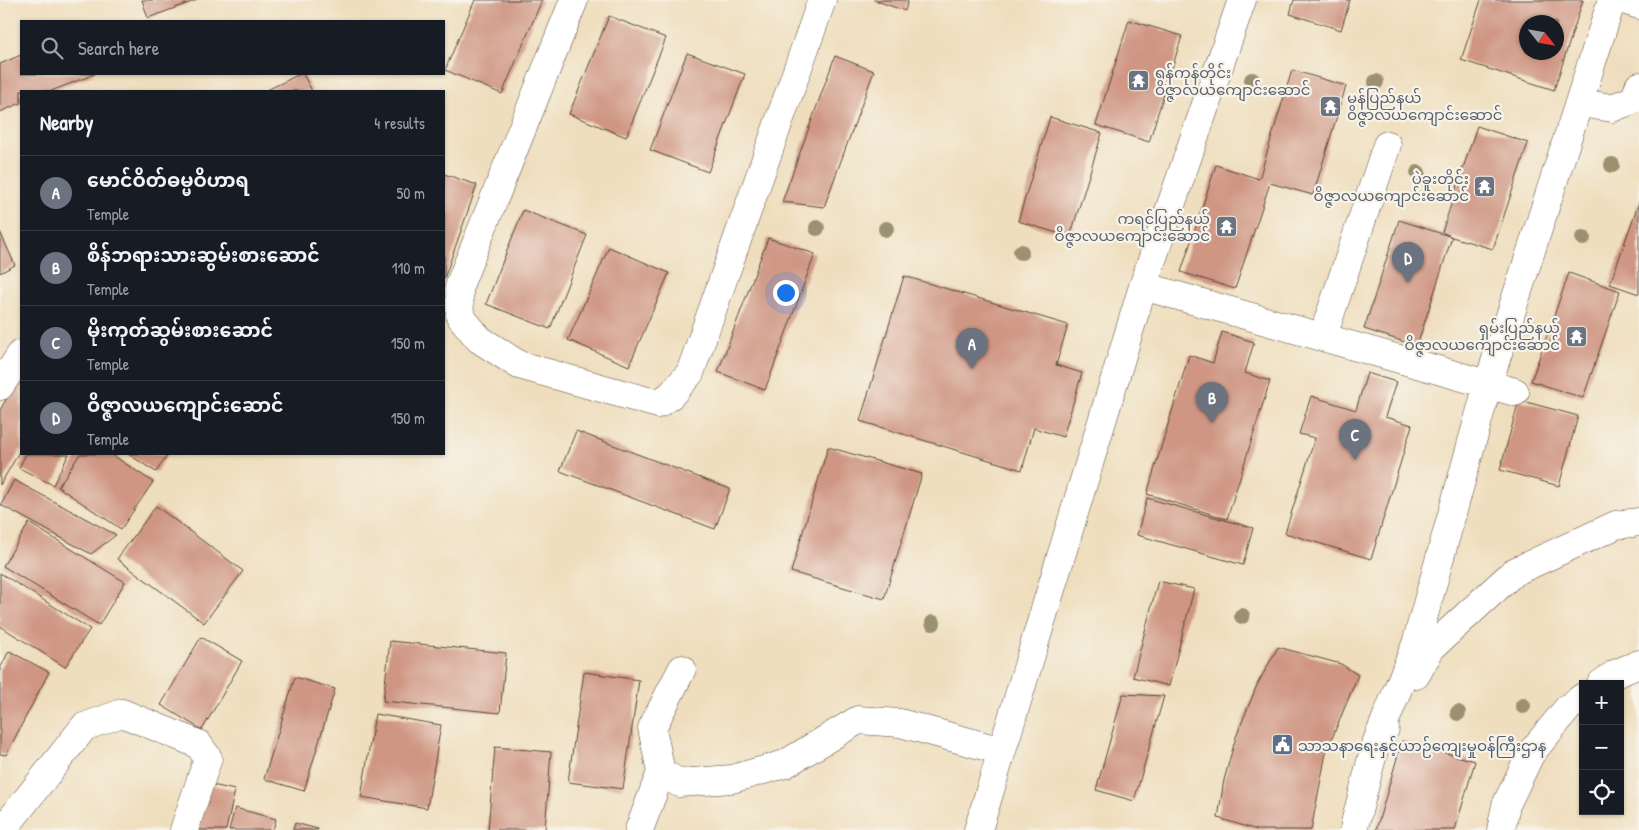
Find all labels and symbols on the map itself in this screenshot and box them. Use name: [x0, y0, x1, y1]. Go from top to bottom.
north arrow: [1519, 15, 1564, 60]
place label: ရန်ကုန်တိုင်း ဝိဇ္ဇာလယကျောင်းဆောင်: [1155, 62, 1310, 102]
temple icon: ရန်ကုန်တိုင်း ဝိဇ္ဇာလယကျောင်းဆောင်: [1127, 69, 1151, 93]
place label: မွန်ပြည်နယ် ဝိဇ္ဇာလယကျောင်းဆောင်: [1347, 87, 1502, 127]
temple icon: မွန်ပြည်နယ် ဝိဇ္ဇာလယကျောင်းဆောင်: [1319, 94, 1343, 118]
place label: ပဲခူးတိုင်း ဝိဇ္ဇာလယကျောင်းဆောင်: [1314, 168, 1469, 208]
temple icon: ပဲခူးတိုင်း ဝိဇ္ဇာလယကျောင်းဆောင်: [1473, 175, 1497, 199]
place label: ကရင်ပြည်နယ် ဝိဇ္ဇာလယကျောင်းဆောင်: [1055, 208, 1210, 248]
temple icon: ကရင်ပြည်နယ် ဝိဇ္ဇာလယကျောင်းဆောင်: [1214, 215, 1238, 239]
pin: D: [1392, 242, 1424, 283]
your location: [773, 280, 799, 306]
place label: ရှမ်းပြည်နယ် ဝိဇ္ဇာလယကျောင်းဆောင်: [1405, 317, 1560, 357]
temple icon: ရှမ်းပြည်နယ် ဝိဇ္ဇာလယကျောင်းဆောင်: [1564, 324, 1588, 348]
pin: A: [956, 328, 988, 369]
pin: B: [1196, 382, 1228, 423]
pin: C: [1339, 419, 1371, 460]
public building icon: သာသနာရေးနှင့်ယာဉ်ကျေးမှုဝန်ကြီးဌာန: [1270, 733, 1294, 757]
place label: သာသနာရေးနှင့်ယာဉ်ကျေးမှုဝန်ကြီးဌာန: [1298, 735, 1547, 758]

